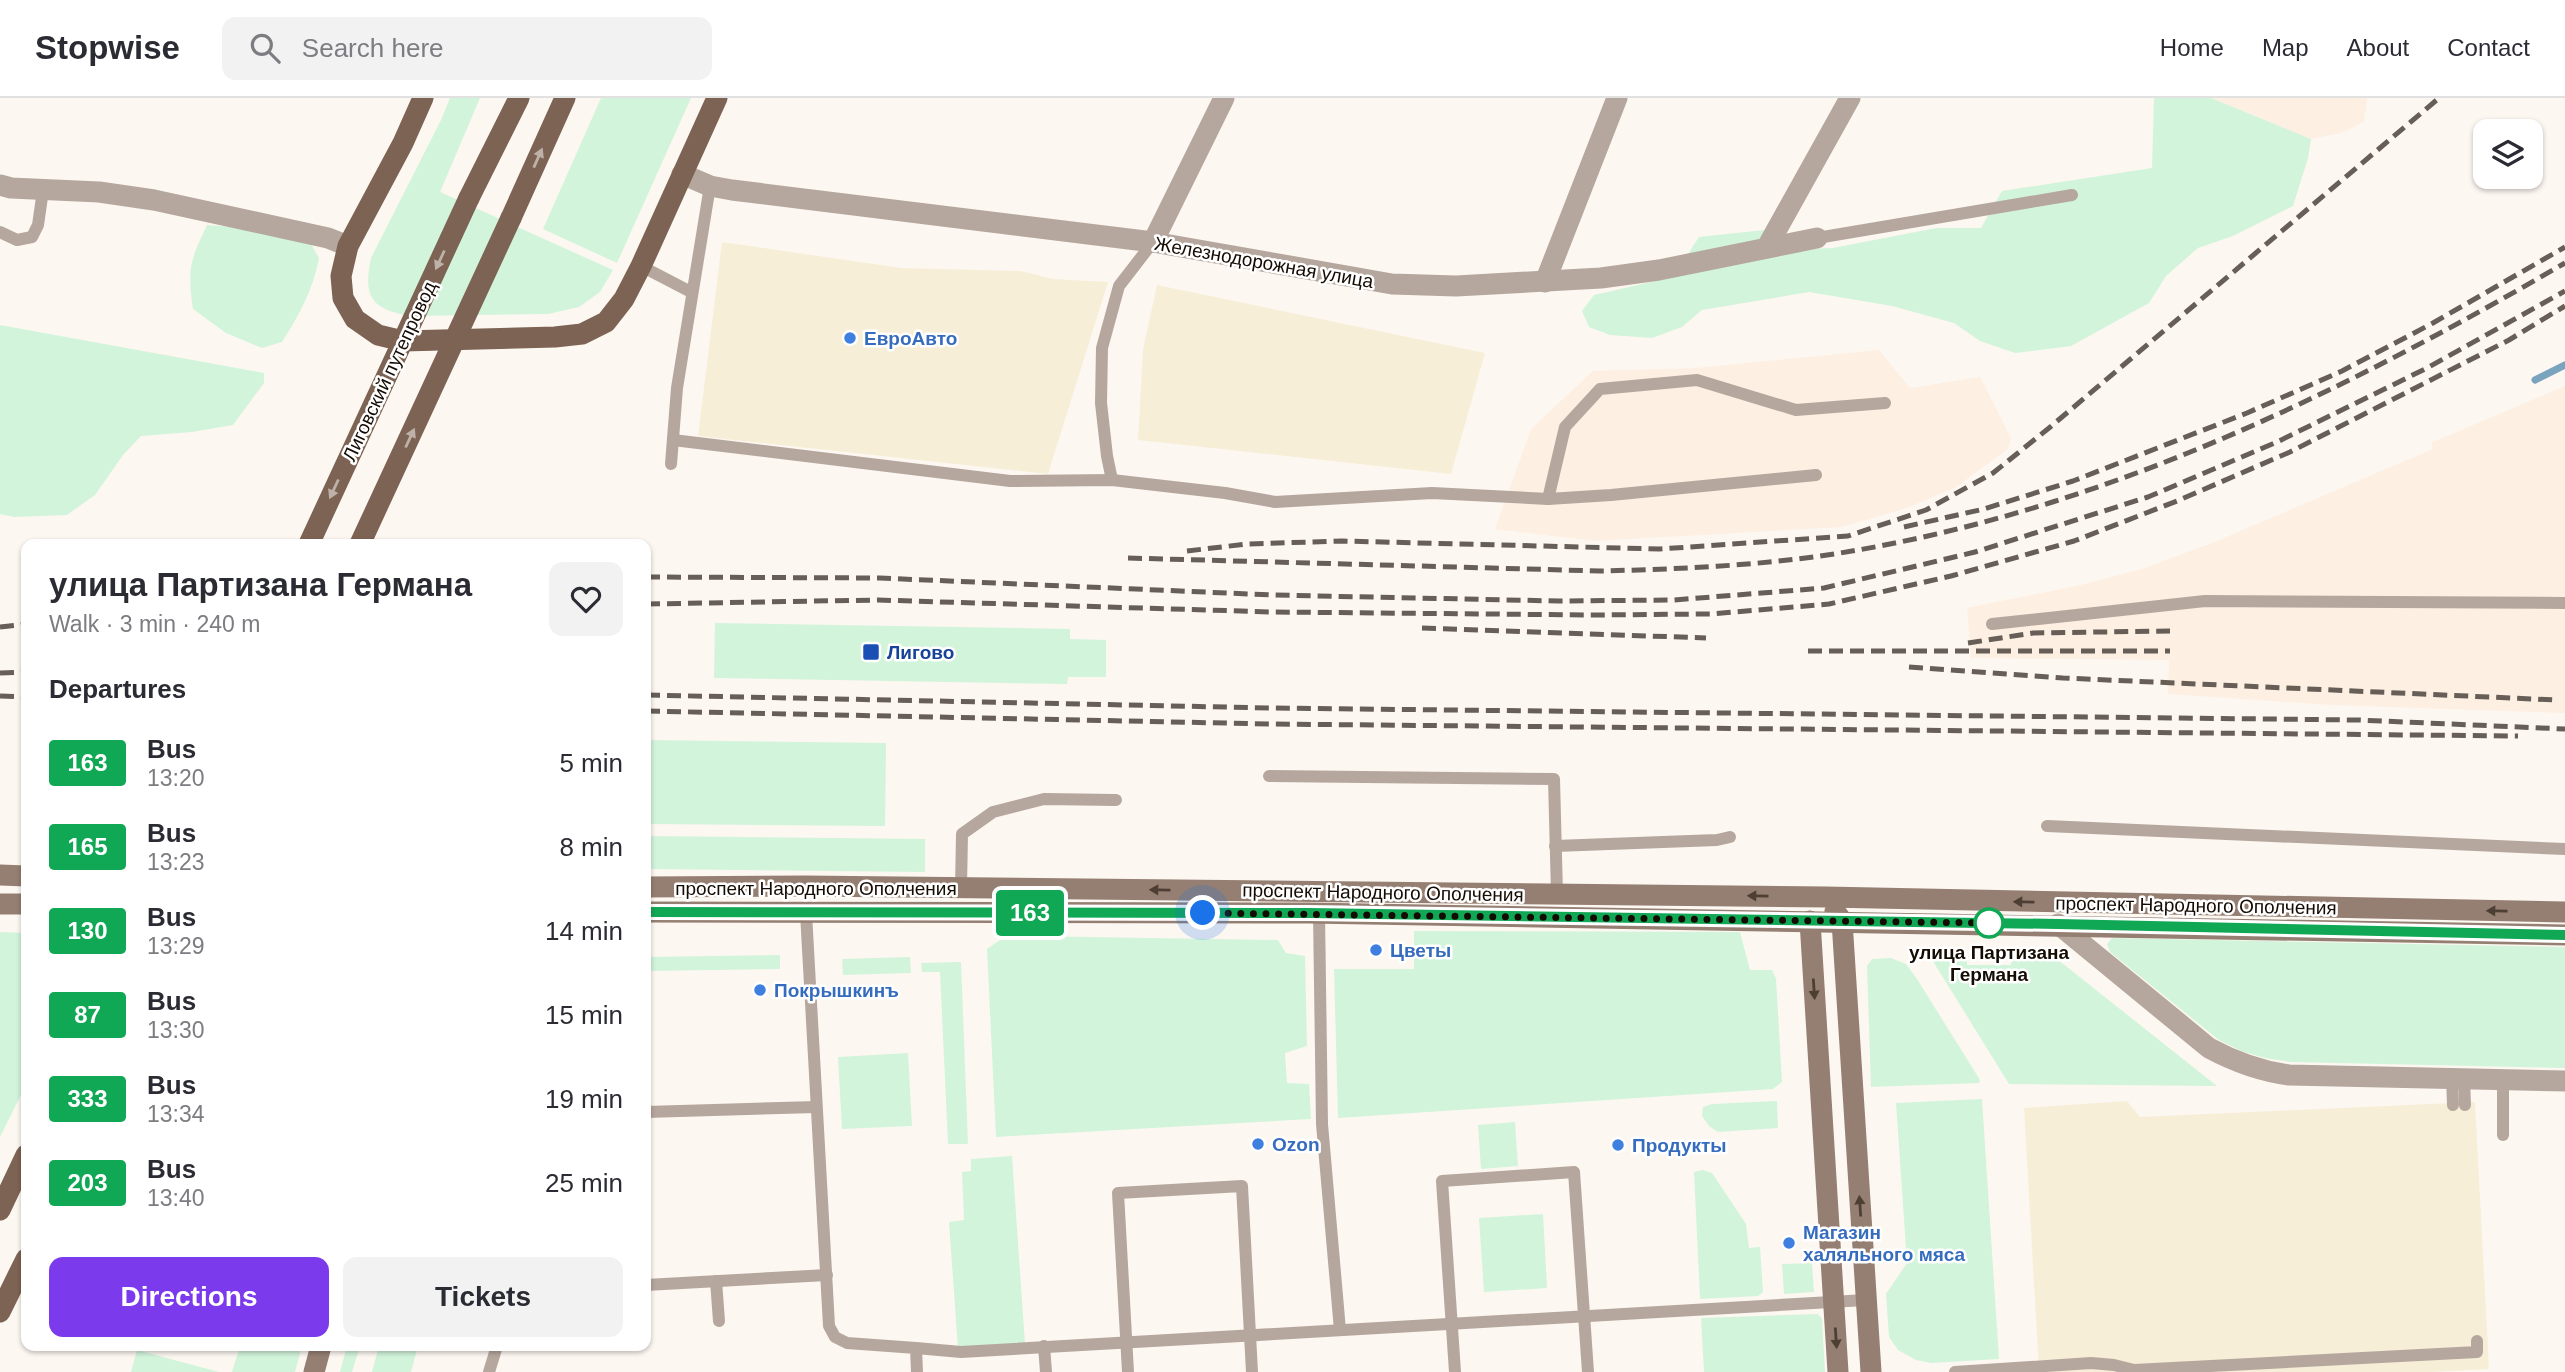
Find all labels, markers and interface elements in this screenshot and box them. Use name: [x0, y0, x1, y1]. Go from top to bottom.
search box: [222, 17, 712, 80]
text: Stopwise: [35, 29, 180, 66]
icon: search: [246, 29, 284, 67]
text: Search here: [302, 33, 444, 63]
text: Home: [2160, 34, 2224, 61]
text: Map: [2262, 34, 2309, 61]
text: About: [2347, 34, 2409, 61]
text: Contact: [2447, 34, 2530, 61]
map controls: [2473, 119, 2543, 189]
button: layers: [2473, 119, 2543, 189]
one-way arrow: [532, 148, 544, 168]
street label: Железнодорожная улица: [1153, 233, 1375, 292]
one-way arrow: [434, 250, 446, 270]
street label: Лиговский путепровод: [339, 278, 440, 464]
place label: ЕвроАвто: [864, 328, 957, 349]
marker: ЕвроАвто: [842, 330, 858, 346]
one-way arrow: [404, 428, 415, 448]
one-way arrow: [329, 479, 340, 499]
button: heart: [549, 562, 623, 636]
text: улица Партизана Германа: [49, 566, 472, 603]
text: Walk · 3 min · 240 m: [49, 611, 260, 637]
marker: Лигово: [861, 642, 881, 662]
place label: Лигово: [887, 642, 954, 663]
text: Departures: [49, 674, 186, 704]
text: Bus: [147, 734, 196, 764]
text: 5 min: [559, 748, 623, 778]
text: 163: [67, 749, 108, 776]
text: 13:20: [147, 765, 205, 791]
text: Bus: [147, 818, 196, 848]
text: 8 min: [559, 832, 623, 862]
text: 165: [67, 833, 108, 860]
text: 13:23: [147, 849, 205, 875]
street label: проспект Народного Ополчения: [675, 878, 957, 899]
street label: проспект Народного Ополчения: [1242, 880, 1524, 905]
one-way arrow: [1149, 884, 1171, 896]
line badge: 163: [990, 890, 1070, 936]
one-way arrow: [1747, 890, 1769, 902]
street label: проспект Народного Ополчения: [2055, 893, 2337, 918]
your location: [1185, 895, 1220, 930]
one-way arrow: [2013, 896, 2035, 908]
text: 163: [1010, 899, 1050, 926]
text: Bus: [147, 902, 196, 932]
one-way arrow: [2486, 905, 2508, 917]
marker: улица Партизана Германа: [1974, 908, 2004, 938]
text: 14 min: [545, 916, 623, 946]
text: 130: [67, 917, 108, 944]
text: 13:29: [147, 933, 205, 959]
place label: Цветы: [1390, 940, 1451, 961]
marker: Цветы: [1368, 942, 1384, 958]
place label: улица Партизана Германа: [1909, 942, 2070, 985]
one-way arrow: [1809, 978, 1820, 1000]
place label: Покрышкинъ: [774, 980, 899, 1001]
marker: Покрышкинъ: [752, 982, 768, 998]
text: Bus: [147, 986, 196, 1016]
text: 15 min: [545, 1000, 623, 1030]
text: 87: [74, 1001, 101, 1028]
text: 13:30: [147, 1017, 205, 1043]
text: Bus: [147, 1070, 196, 1100]
text: 19 min: [545, 1084, 623, 1114]
text: 333: [67, 1085, 108, 1112]
text: 13:34: [147, 1101, 205, 1127]
place label: Ozon: [1272, 1134, 1320, 1155]
place label: Продукты: [1632, 1135, 1727, 1156]
marker: Ozon: [1250, 1136, 1266, 1152]
marker: Продукты: [1610, 1137, 1626, 1153]
text: Bus: [147, 1154, 196, 1184]
text: 25 min: [545, 1168, 623, 1198]
text: 203: [67, 1169, 108, 1196]
text: 13:40: [147, 1185, 205, 1211]
one-way arrow: [1854, 1195, 1865, 1217]
place label: Магазин халяльного мяса: [1803, 1222, 1966, 1265]
marker: Магазин халяльного мяса: [1781, 1235, 1797, 1251]
button: Directions: [49, 1257, 329, 1337]
button: Tickets: [343, 1257, 623, 1337]
one-way arrow: [1831, 1327, 1842, 1349]

